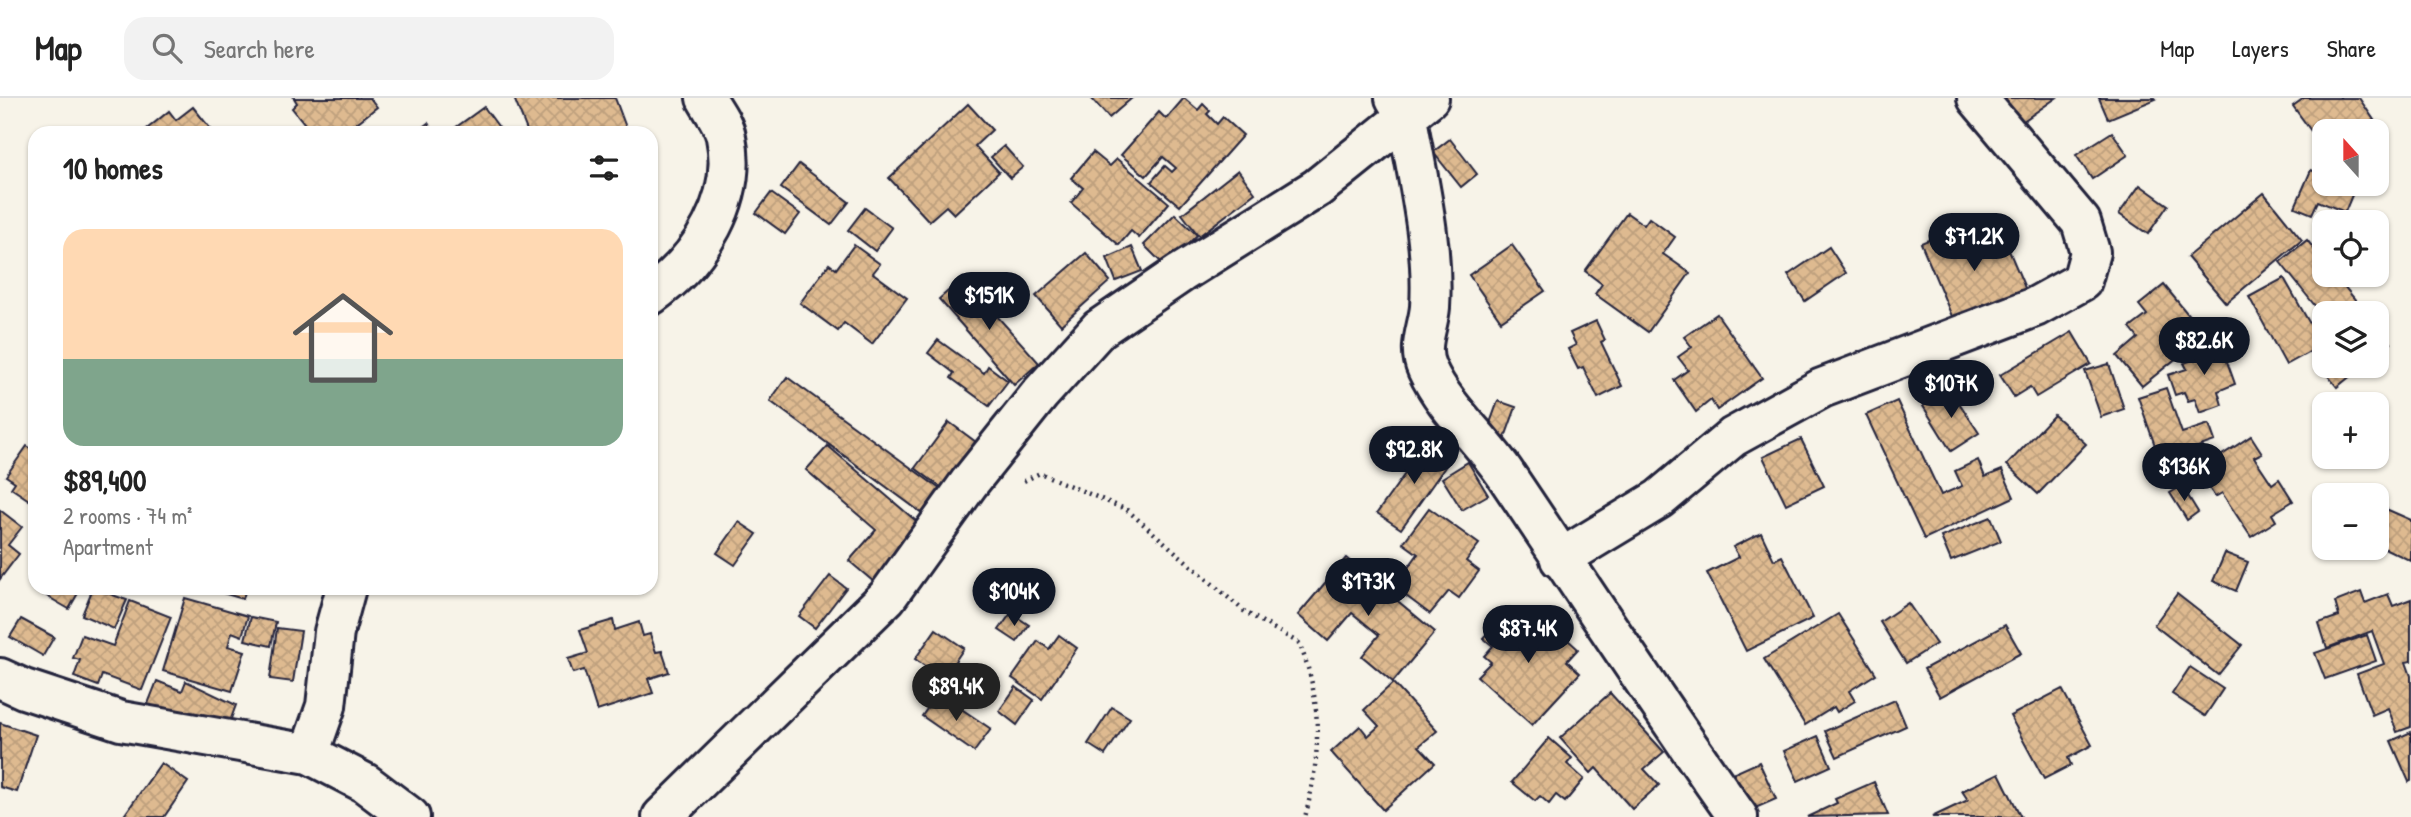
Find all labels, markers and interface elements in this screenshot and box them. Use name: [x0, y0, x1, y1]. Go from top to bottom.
search box: [124, 17, 614, 80]
text: Map: [35, 26, 82, 70]
icon: search: [148, 29, 186, 67]
text: Search here: [204, 31, 315, 66]
text: Map: [2160, 32, 2194, 64]
text: Layers: [2232, 32, 2289, 64]
text: Share: [2327, 32, 2376, 64]
north arrow: [2312, 119, 2389, 196]
map controls: [2312, 119, 2389, 560]
text: 10 homes: [63, 148, 163, 188]
icon: filters: [585, 149, 623, 187]
button: locate: [2312, 210, 2389, 287]
pin: $71.2K: [1917, 214, 2031, 273]
text: $71.2K: [1944, 220, 2004, 251]
pin: $151K: [940, 272, 1038, 332]
icon: home: [280, 275, 406, 401]
text: $151K: [964, 279, 1014, 310]
button: layers: [2312, 301, 2389, 378]
pin: $82.6K: [2147, 317, 2261, 377]
text: $82.6K: [2175, 324, 2233, 355]
pin: $107K: [1902, 360, 2000, 420]
text: $107K: [1924, 367, 1978, 398]
button: +: [2312, 392, 2389, 469]
pin: $92.8K: [1357, 426, 1471, 486]
text: $92.8K: [1385, 433, 1443, 464]
pin: $136K: [2135, 444, 2233, 503]
text: $136K: [2158, 450, 2210, 481]
text: $89,400: [63, 460, 146, 500]
button: −: [2312, 483, 2389, 560]
text: 2 rooms · 74 m²: [63, 500, 192, 531]
text: Apartment: [63, 531, 153, 562]
pin: $173K: [1319, 559, 1417, 618]
text: $173K: [1341, 565, 1395, 596]
pin: $104K: [965, 568, 1063, 628]
text: $104K: [989, 575, 1039, 606]
pin: $87.4K: [1471, 606, 1585, 665]
text: $87.4K: [1499, 612, 1557, 643]
pin: $89.4K: [899, 664, 1013, 723]
text: $89.4K: [928, 670, 984, 701]

